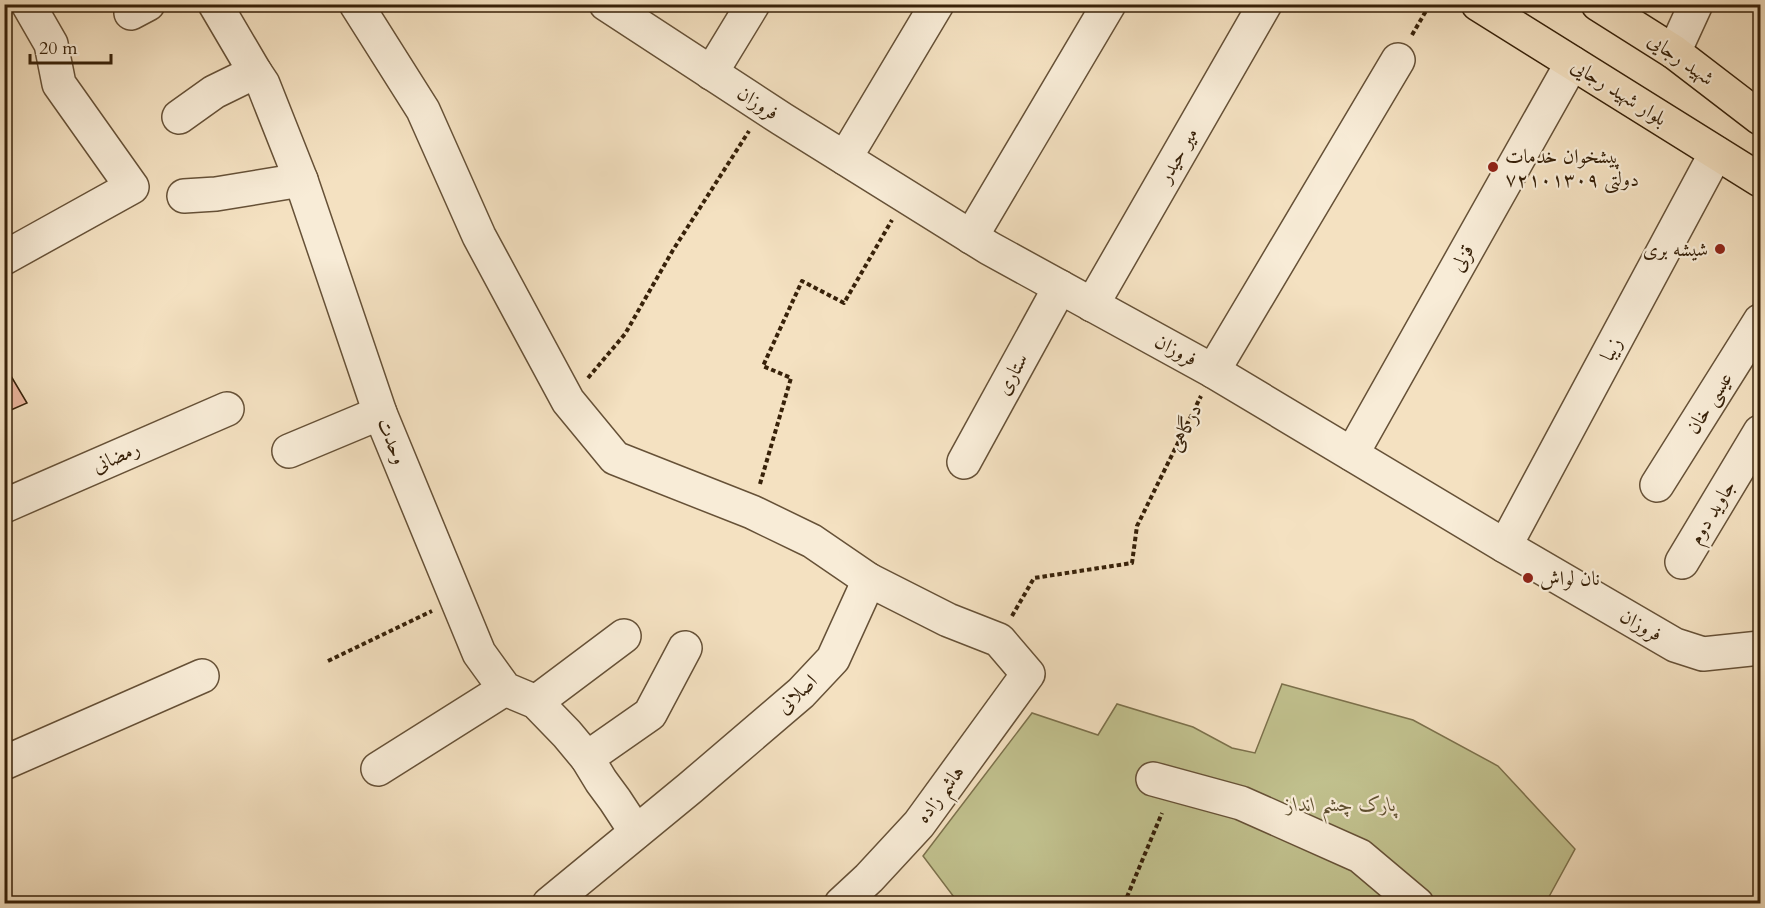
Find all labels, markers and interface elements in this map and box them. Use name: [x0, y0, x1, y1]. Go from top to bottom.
street label: شهید رجایی: [1642, 26, 1720, 92]
scale bar: [30, 27, 111, 65]
text: 20 m: [39, 36, 78, 61]
street label: بلوار شهید رجایی: [1566, 52, 1672, 132]
street label: فروزان: [732, 80, 784, 126]
street label: میر حیدر: [1150, 122, 1205, 189]
place label: پیشخوان خدمات دولتی ۷۲۱۰۱۳۰۹: [1505, 143, 1639, 194]
marker: پیشخوان خدمات دولتی ۷۲۱۰۱۳۰۹: [1486, 160, 1500, 174]
place label: شیشه بری: [1643, 236, 1708, 263]
street label: قزلی: [1444, 240, 1480, 276]
marker: شیشه بری: [1713, 242, 1727, 256]
street label: فروزان: [1150, 327, 1202, 373]
street label: زیبا: [1594, 332, 1628, 366]
street label: ستاری: [990, 348, 1034, 400]
street label: عیسی خان: [1679, 367, 1739, 440]
street label: درگاهی: [1162, 400, 1208, 456]
street label: وحدت: [370, 414, 414, 468]
street label: رمضانی: [88, 435, 144, 479]
street label: جاوید دوم: [1682, 475, 1745, 551]
place label: نان لواش: [1540, 565, 1600, 592]
marker: نان لواش: [1521, 571, 1535, 585]
street label: فروزان: [1615, 602, 1667, 648]
street label: اصلانی: [771, 668, 823, 720]
street label: هاشم زاده: [909, 760, 975, 832]
park label: پارک چشم انداز: [1284, 791, 1398, 824]

